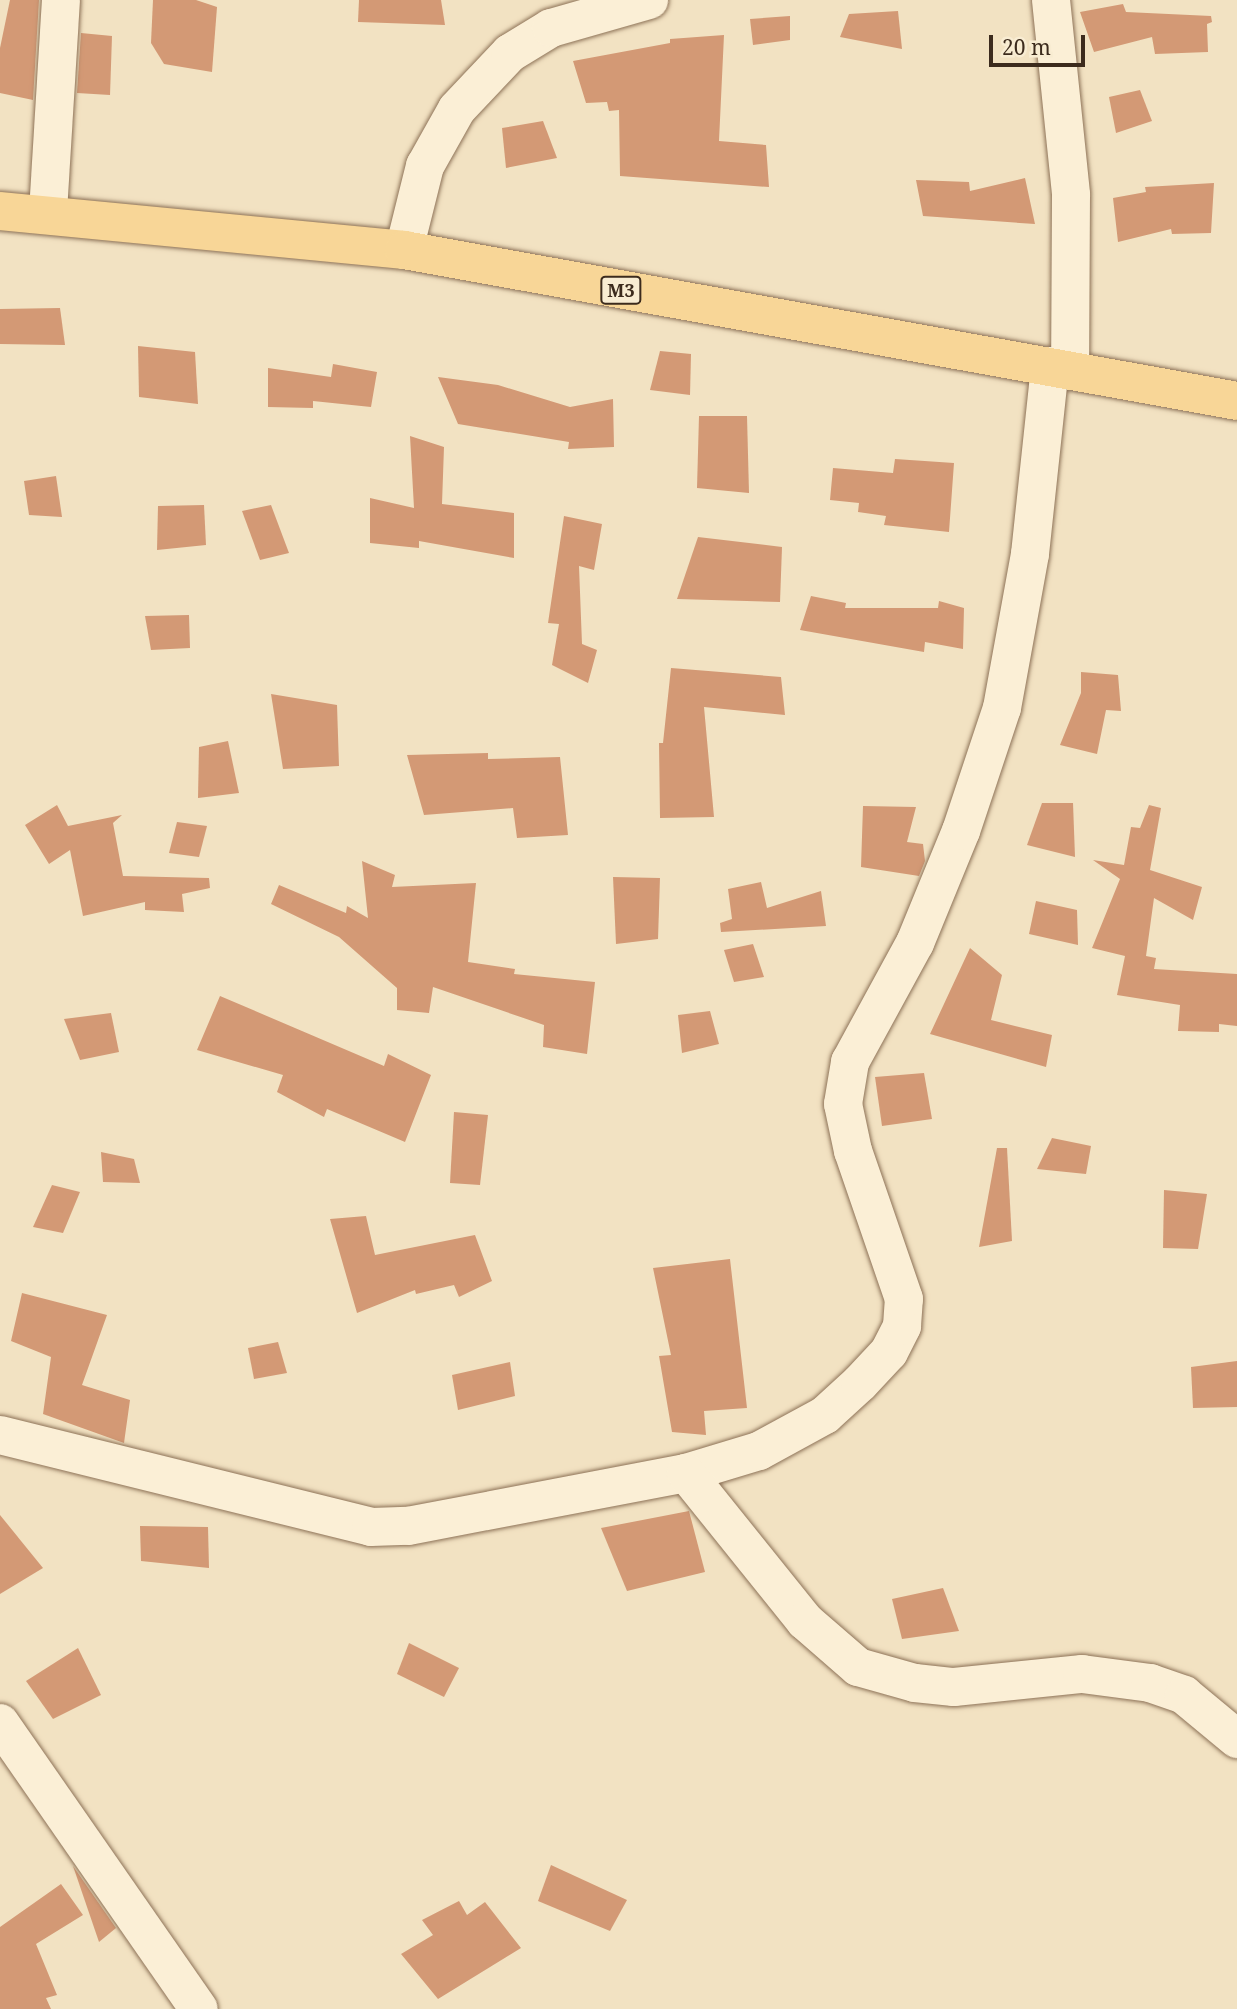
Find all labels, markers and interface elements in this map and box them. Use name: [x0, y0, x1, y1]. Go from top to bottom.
scale bar: [992, 21, 1088, 65]
text: 20 m: [1002, 33, 1051, 61]
road number: M3: [600, 276, 642, 304]

